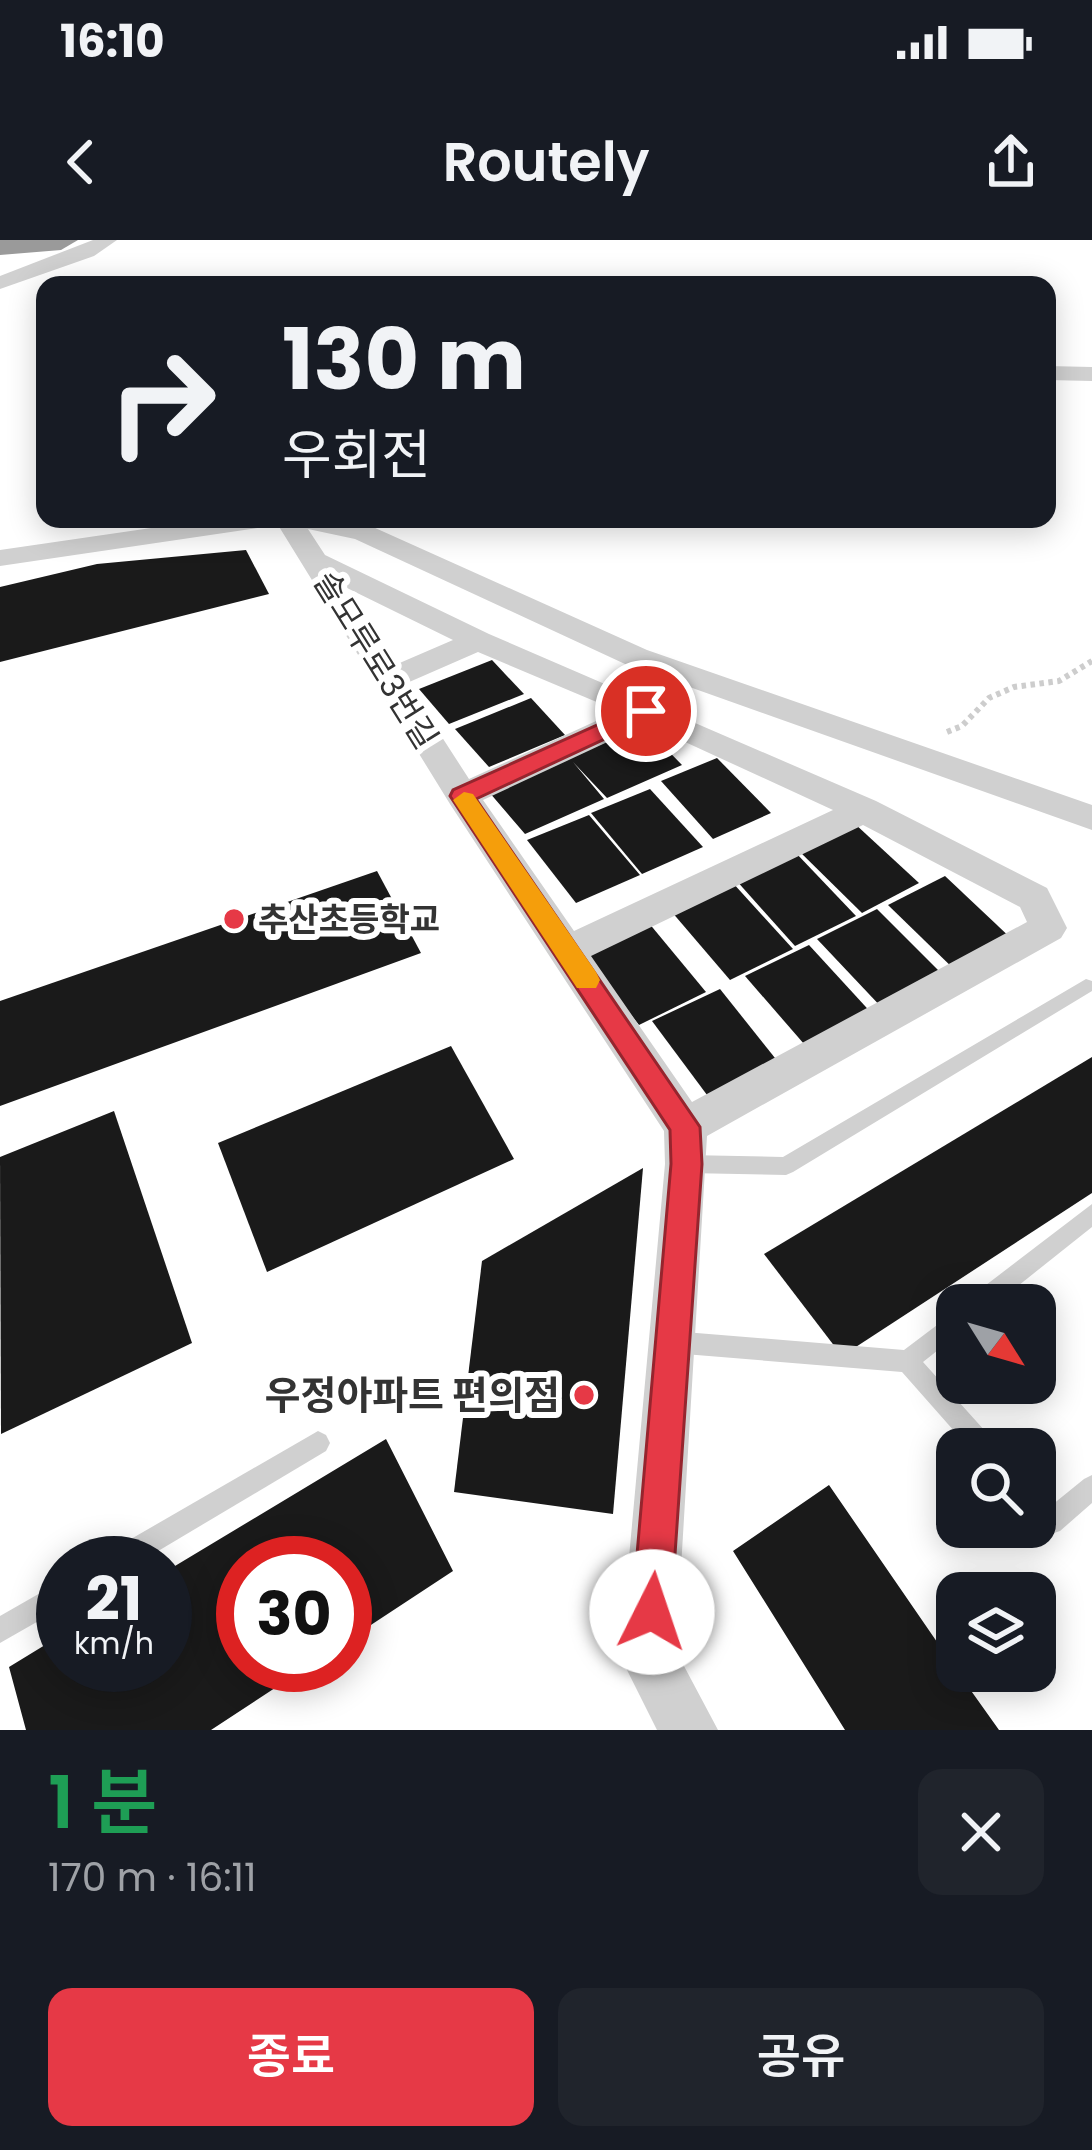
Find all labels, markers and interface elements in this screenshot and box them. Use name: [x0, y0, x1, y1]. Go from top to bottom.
text: 16:10: [60, 10, 165, 73]
text: Routely: [443, 124, 649, 200]
icon: back: [48, 129, 114, 195]
icon: share: [978, 129, 1044, 195]
text: 130 m: [282, 301, 526, 418]
icon: right: [84, 324, 240, 480]
text: 우회전: [282, 417, 431, 493]
street label: 솔모루로3번길: [303, 562, 449, 758]
pin: [595, 660, 697, 762]
icon: arrive: [613, 678, 679, 744]
place label: 추산초등학교: [258, 896, 440, 943]
marker: 추산초등학교: [221, 906, 247, 932]
north arrow: [936, 1284, 1056, 1404]
map controls: [936, 1284, 1056, 1692]
place label: 우정아파트 편의점: [265, 1368, 560, 1423]
marker: 우정아파트 편의점: [571, 1382, 597, 1408]
button: search: [936, 1428, 1056, 1548]
speed limit sign: 30: [216, 1536, 372, 1692]
position arrow: [589, 1549, 715, 1675]
text: 21: [86, 1557, 142, 1641]
button: layers: [936, 1572, 1056, 1692]
text: km/h: [74, 1622, 154, 1665]
text: 1 분: [48, 1752, 157, 1853]
button: close: [918, 1769, 1044, 1895]
text: 170 m · 16:11: [48, 1850, 256, 1905]
button: 종료: [48, 1988, 534, 2126]
button: 공유: [558, 1988, 1044, 2126]

